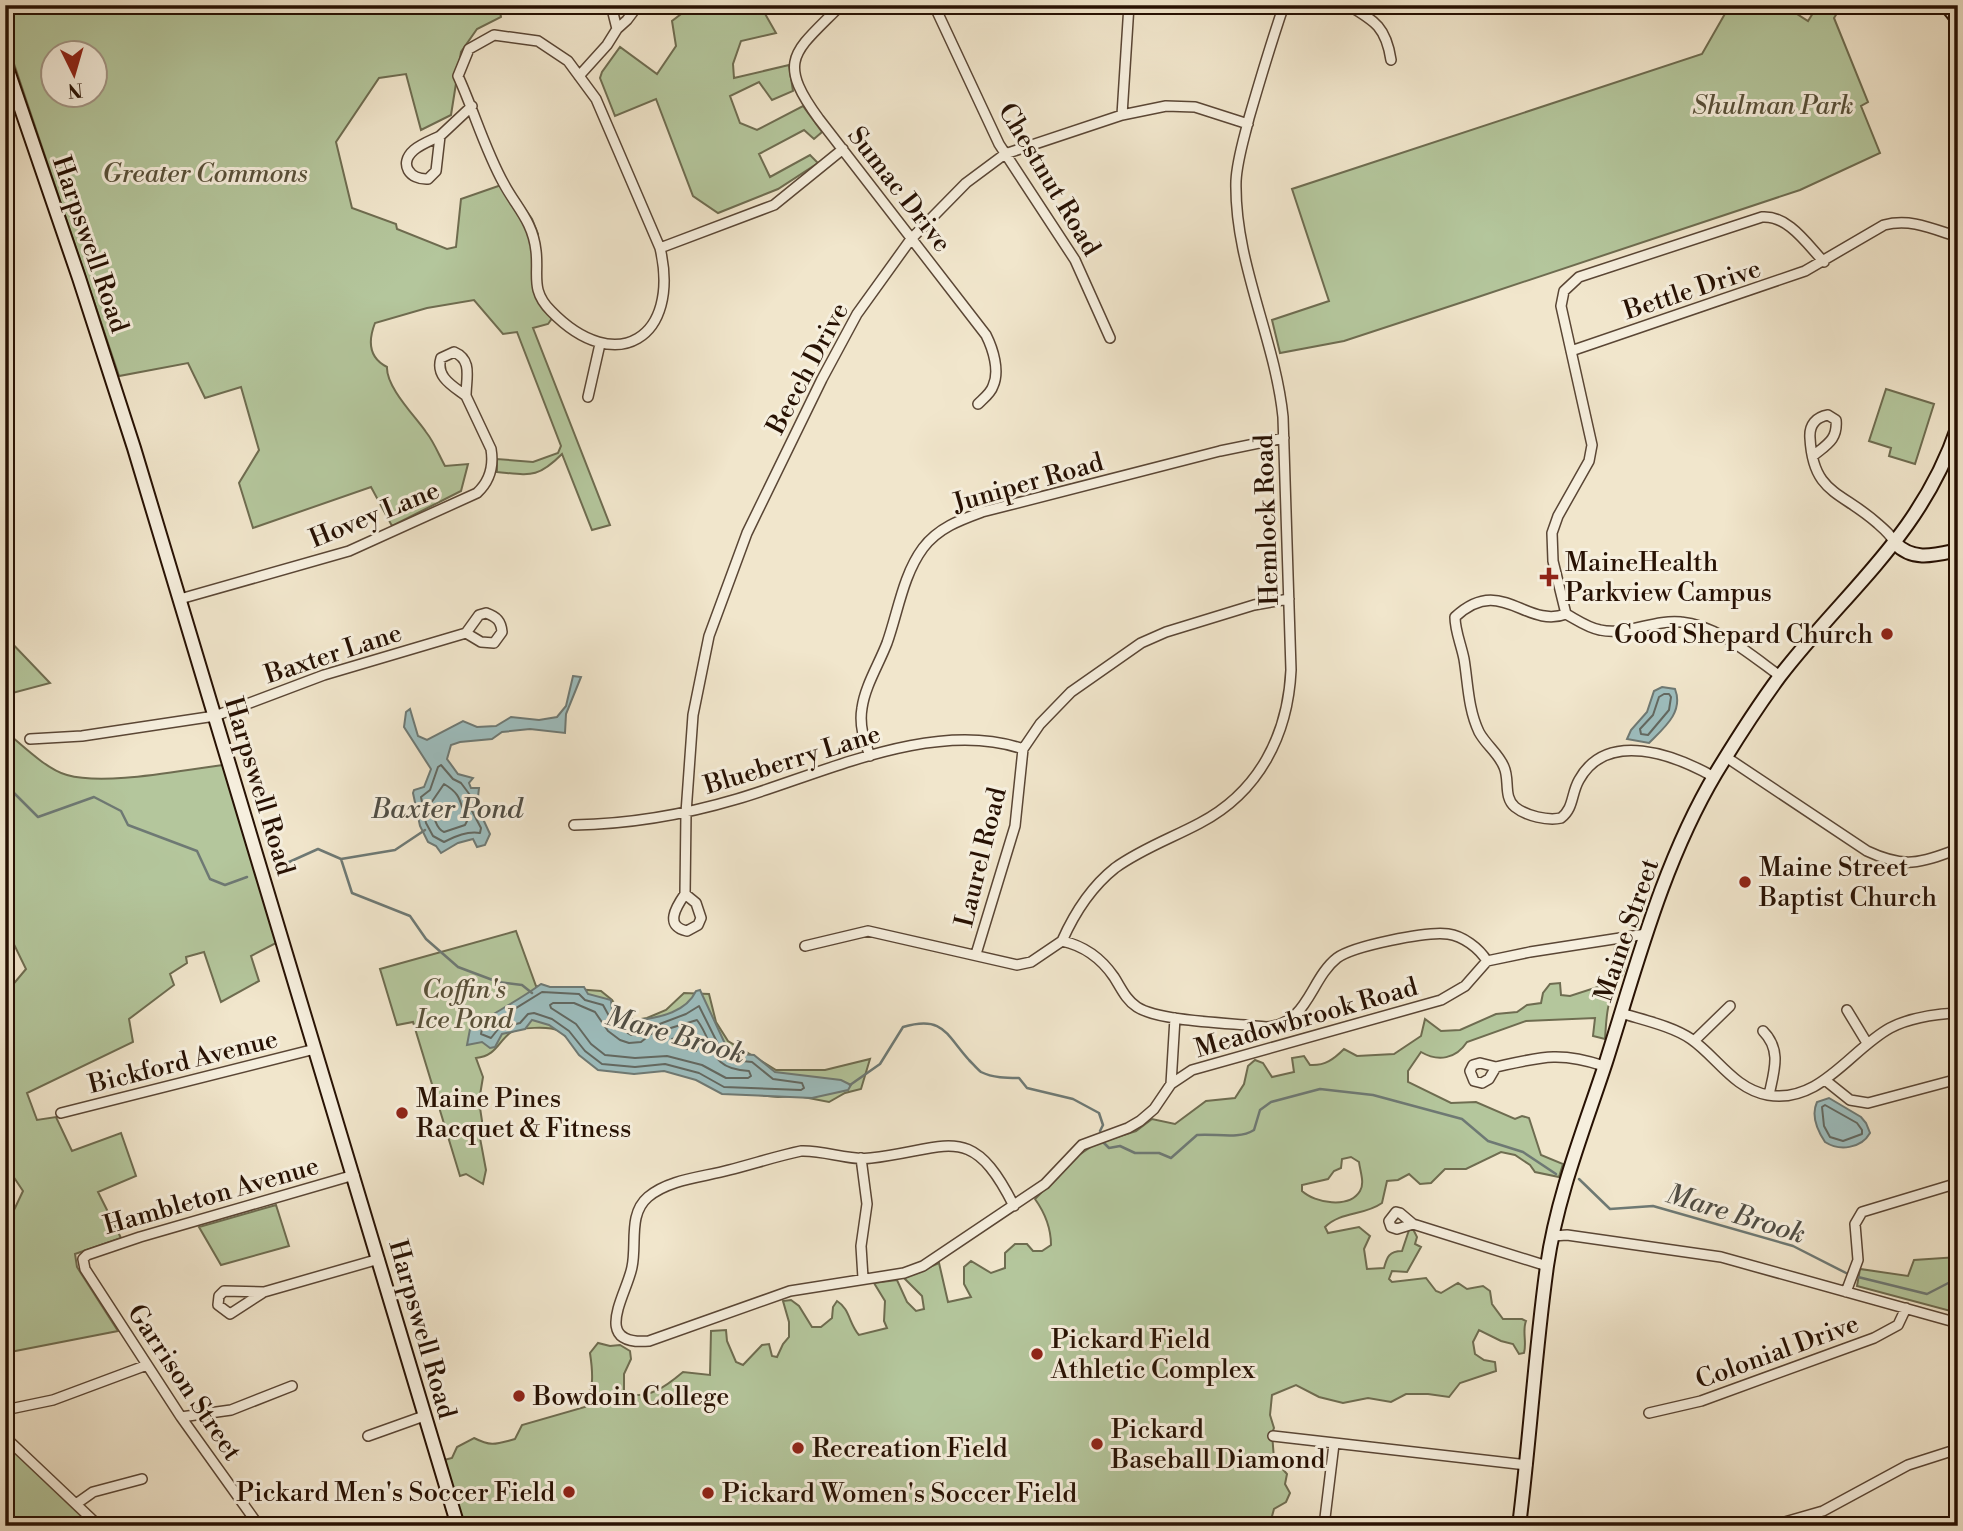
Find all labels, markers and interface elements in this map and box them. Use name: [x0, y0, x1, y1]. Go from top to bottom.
north arrow: [38, 38, 108, 108]
text: N: [67, 77, 84, 103]
park label: Shulman Park: [1692, 90, 1854, 122]
street label: Chestnut Road: [991, 97, 1107, 262]
street label: Sumac Drive: [840, 121, 958, 259]
street label: Harpswell Road: [45, 152, 135, 337]
park label: Greater Commons: [102, 158, 308, 190]
street label: Bettle Drive: [1619, 253, 1765, 327]
street label: Beech Drive: [759, 297, 856, 441]
street label: Hemlock Road: [1248, 434, 1286, 606]
street label: Juniper Road: [948, 446, 1107, 520]
street label: Hovey Lane: [305, 474, 444, 556]
place label: MaineHealth Parkview Campus: [1565, 547, 1772, 609]
marker: MaineHealth Parkview Campus: [1539, 567, 1559, 587]
street label: Baxter Lane: [260, 617, 406, 691]
place label: Good Shepard Church: [1614, 619, 1873, 651]
marker: Good Shepard Church: [1879, 626, 1895, 642]
street label: Harpswell Road: [217, 693, 301, 880]
street label: Blueberry Lane: [699, 718, 884, 802]
street label: Laurel Road: [948, 784, 1014, 930]
water label: Baxter Pond: [370, 792, 524, 827]
place label: Maine Street Baptist Church: [1758, 852, 1937, 914]
street label: Maine Street: [1588, 855, 1666, 1006]
marker: Maine Street Baptist Church: [1737, 874, 1753, 890]
street label: Meadowbrook Road: [1191, 971, 1422, 1065]
park label: Coffin's Ice Pond: [415, 974, 514, 1036]
water label: Mare Brook: [601, 999, 750, 1072]
street label: Bickford Avenue: [84, 1023, 281, 1101]
place label: Maine Pines Racquet & Fitness: [416, 1083, 631, 1145]
marker: Maine Pines Racquet & Fitness: [394, 1105, 410, 1121]
street label: Hambleton Avenue: [100, 1150, 323, 1242]
water label: Mare Brook: [1662, 1177, 1810, 1252]
street label: Harpswell Road: [381, 1236, 463, 1423]
street label: Garrison Street: [120, 1298, 248, 1467]
street label: Colonial Drive: [1691, 1308, 1863, 1396]
place label: Pickard Field Athletic Complex: [1050, 1324, 1256, 1386]
marker: Pickard Field Athletic Complex: [1029, 1346, 1045, 1362]
place label: Bowdoin College: [532, 1381, 729, 1413]
marker: Bowdoin College: [511, 1388, 527, 1404]
place label: Pickard Baseball Diamond: [1110, 1414, 1325, 1476]
place label: Recreation Field: [812, 1433, 1008, 1465]
marker: Pickard Baseball Diamond: [1089, 1436, 1105, 1452]
marker: Recreation Field: [790, 1440, 806, 1456]
place label: Pickard Men's Soccer Field: [236, 1477, 555, 1509]
place label: Pickard Women's Soccer Field: [722, 1478, 1077, 1510]
marker: Pickard Men's Soccer Field: [561, 1484, 577, 1500]
marker: Pickard Women's Soccer Field: [700, 1485, 716, 1501]

